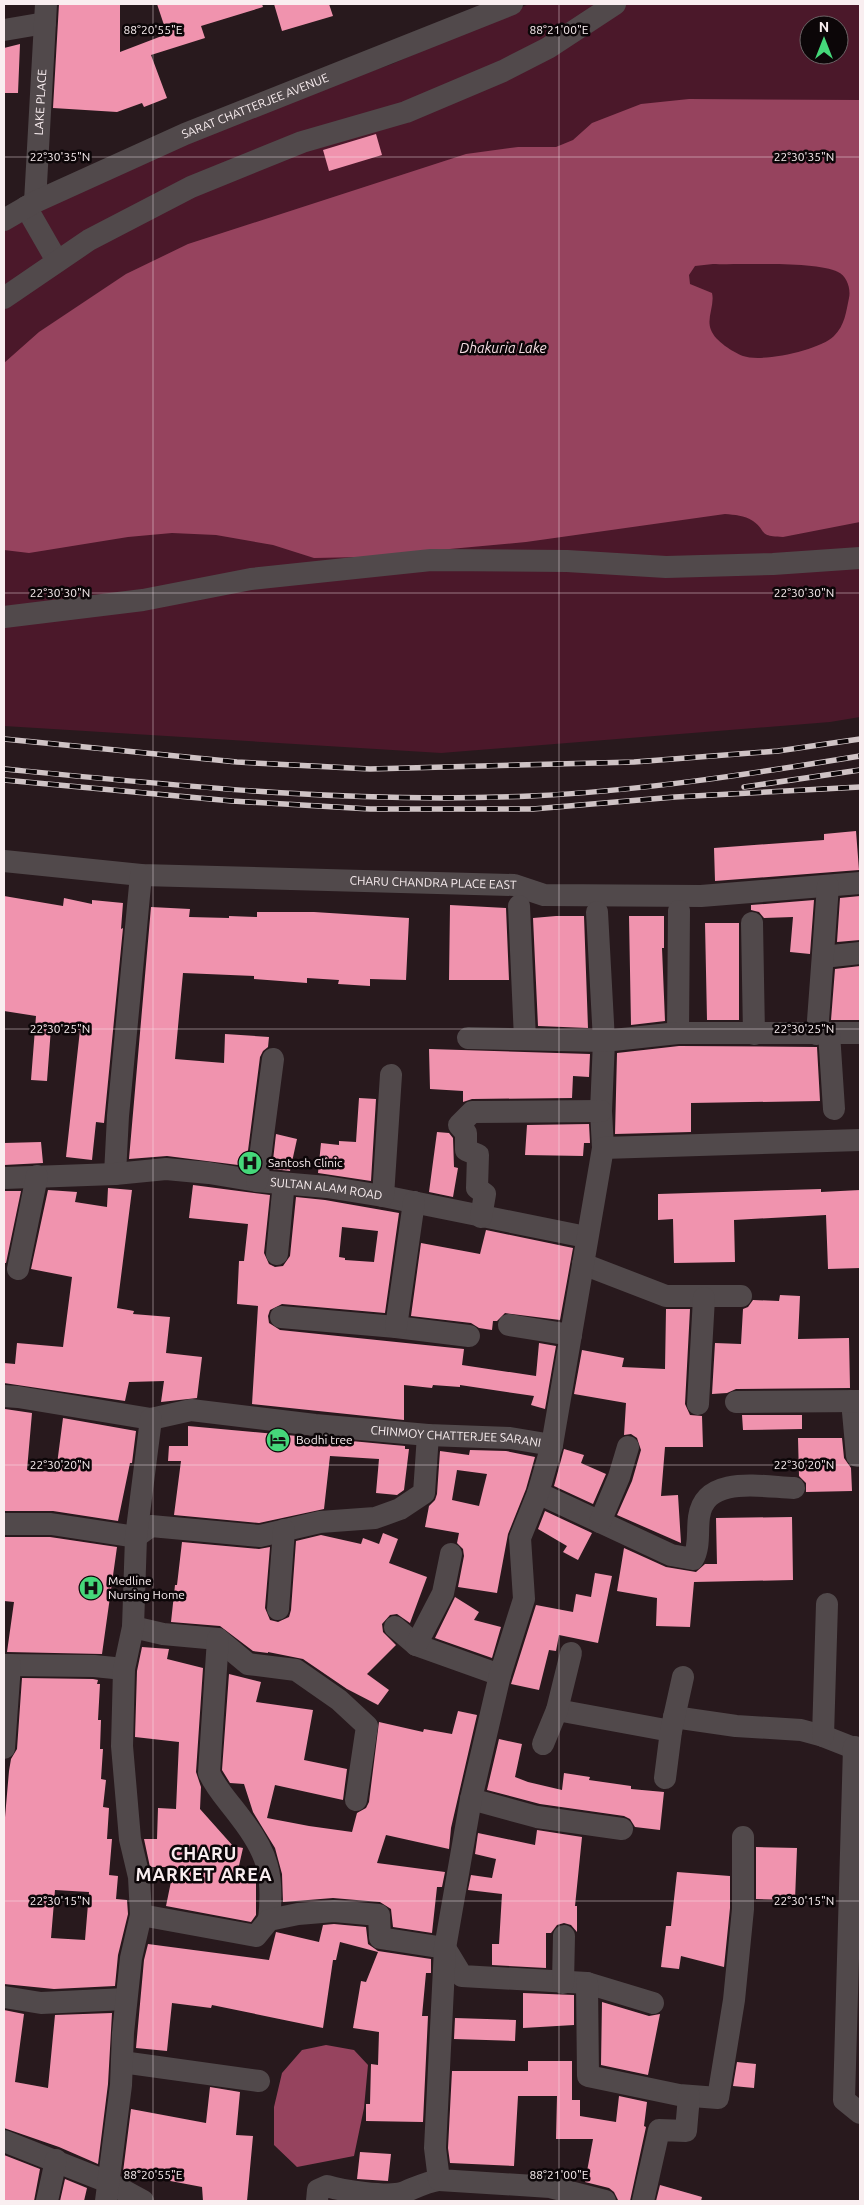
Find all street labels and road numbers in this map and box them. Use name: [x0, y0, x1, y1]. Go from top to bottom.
street label: LAKE PLACE: [32, 68, 48, 136]
street label: SARAT CHATTERJEE AVENUE: [180, 71, 330, 141]
street label: CHARU CHANDRA PLACE EAST: [350, 874, 517, 891]
street label: SULTAN ALAM ROAD: [270, 1175, 383, 1202]
street label: CHINMOY CHATTERJEE SARANI: [370, 1423, 542, 1449]

